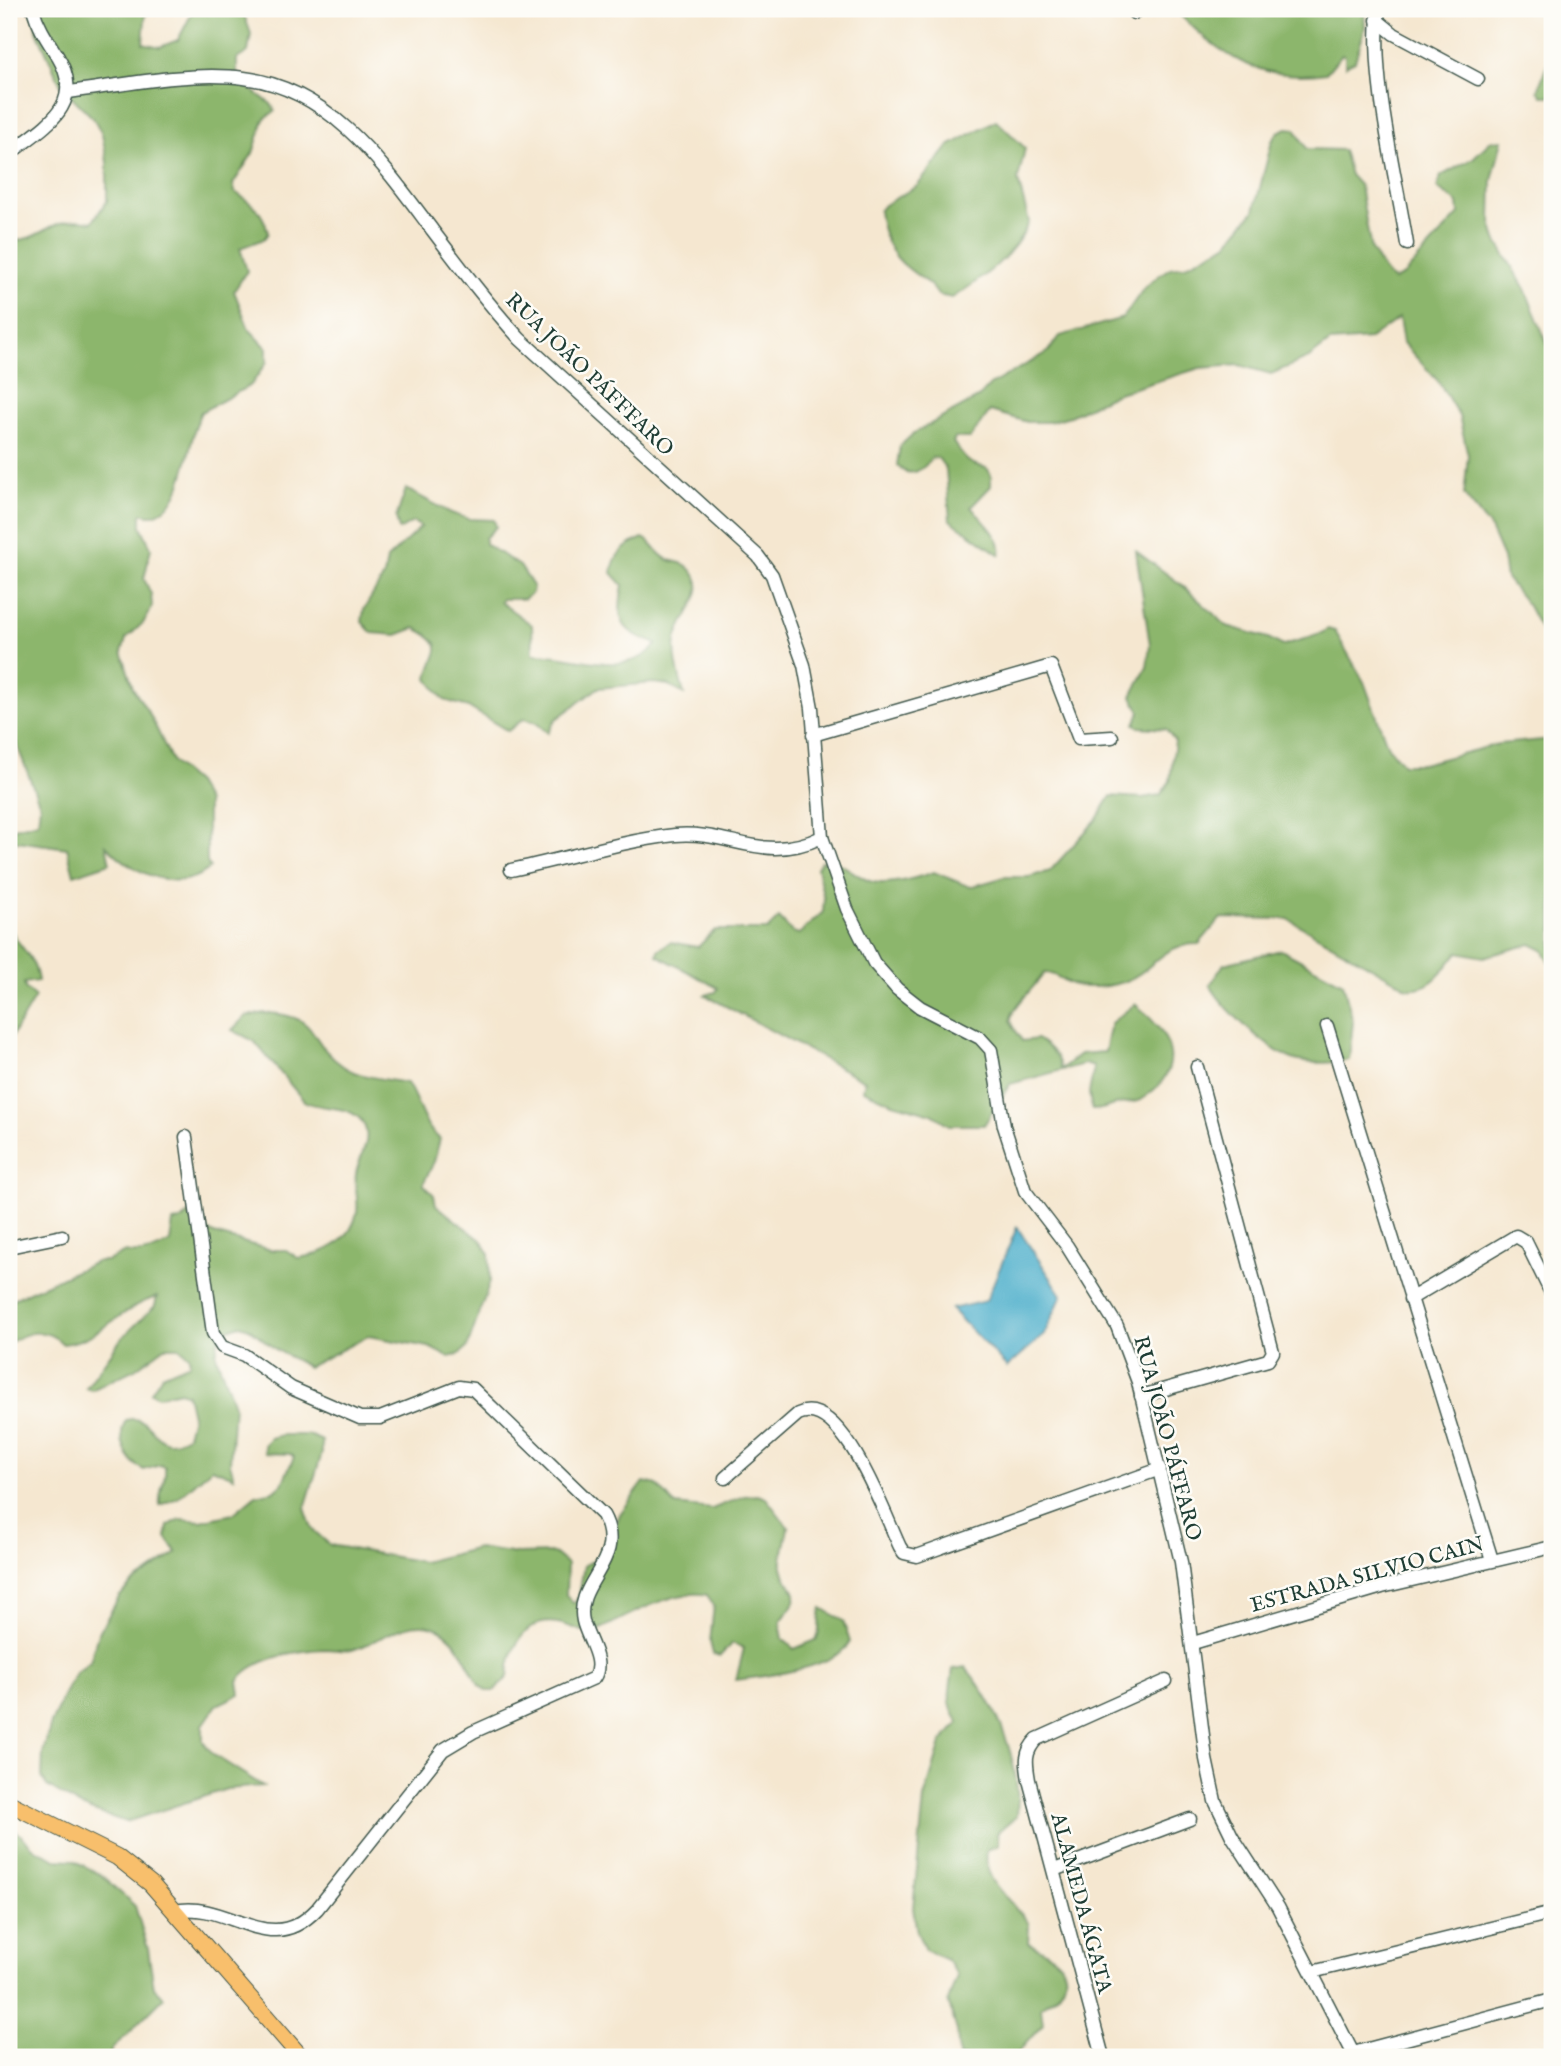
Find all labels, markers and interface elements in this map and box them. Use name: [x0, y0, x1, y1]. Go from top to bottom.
street label: RUA JOÃO PÁFFFARO: [499, 287, 680, 463]
street label: RUA JOÃO PÁFFARO: [1126, 1333, 1208, 1544]
street label: ESTRADA SILVIO CAIN: [1248, 1531, 1487, 1620]
street label: ALAMEDA ÁGATA: [1043, 1809, 1119, 1997]

